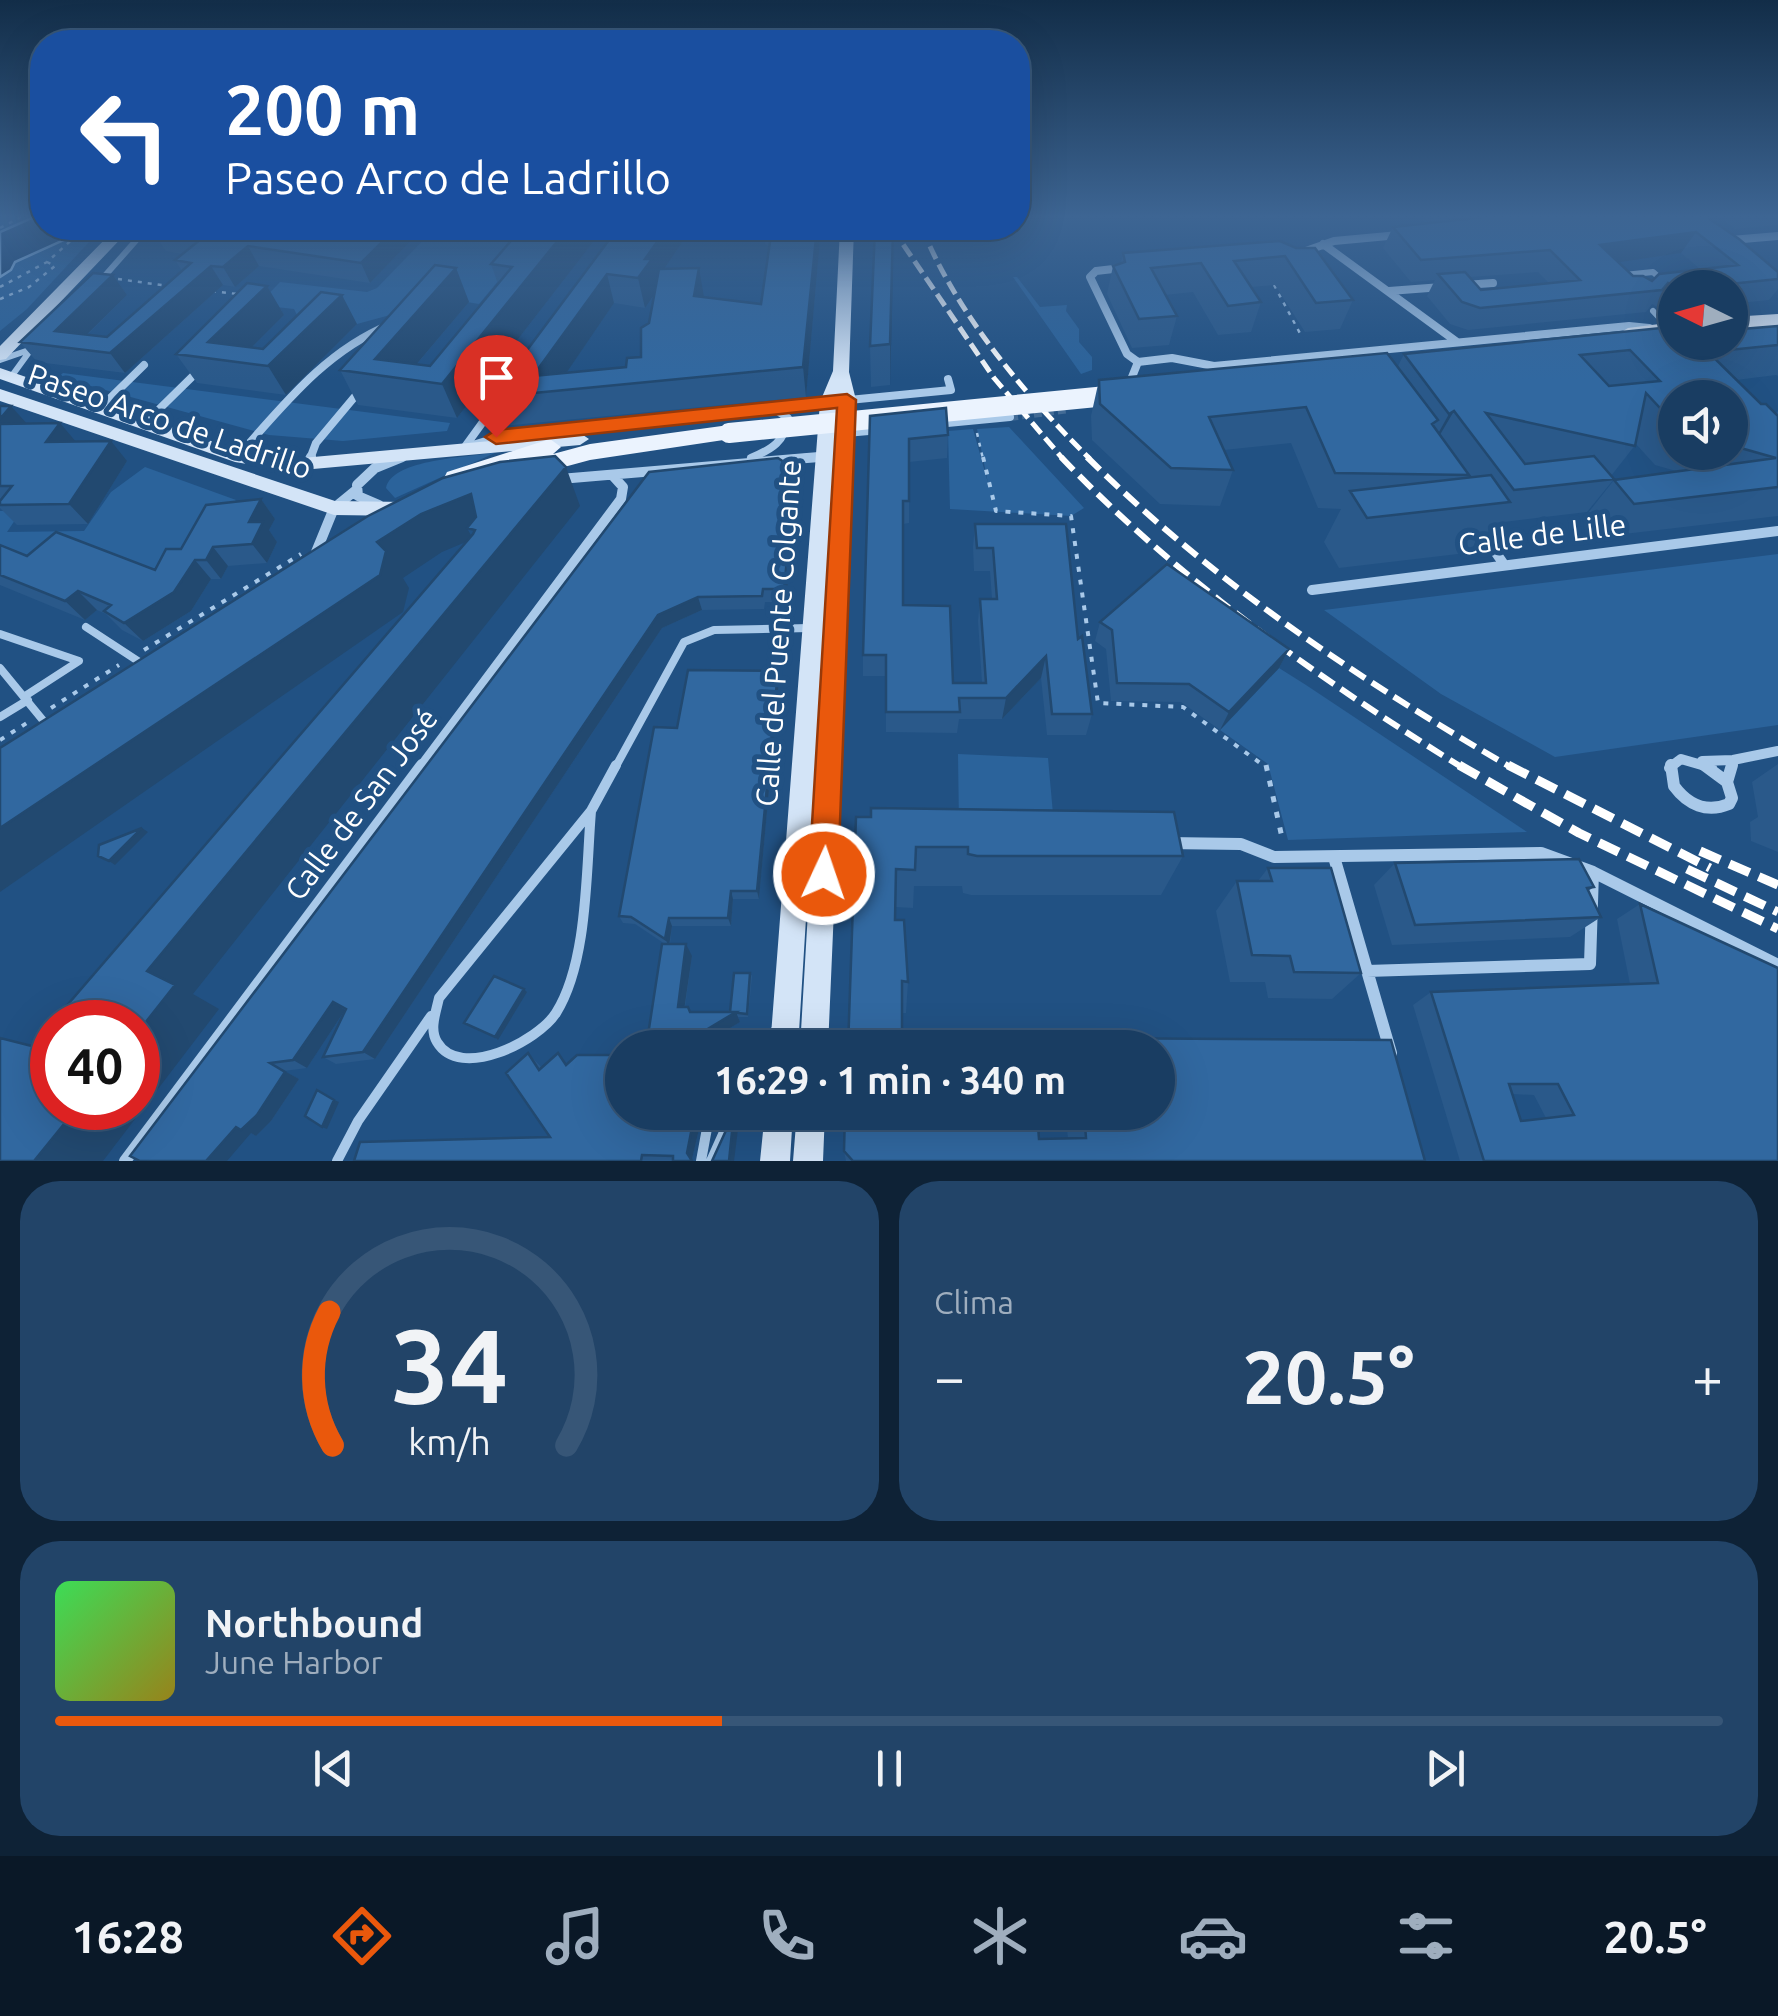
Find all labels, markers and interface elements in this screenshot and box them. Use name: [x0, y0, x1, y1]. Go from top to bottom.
icon: left: [60, 70, 190, 200]
text: 200 m: [225, 70, 420, 148]
text: Paseo Arco de Ladrillo: [225, 152, 671, 203]
north arrow: [1658, 270, 1748, 360]
map controls: [1658, 270, 1748, 470]
pin: [454, 335, 539, 438]
icon: arrive: [469, 350, 524, 405]
street label: Paseo Arco de Ladrillo: [24, 357, 316, 485]
button: sound: [1658, 380, 1748, 470]
street label: Calle del Puente Colgante: [749, 458, 807, 808]
street label: Calle de Lille: [1456, 507, 1628, 561]
street label: Calle de San José: [278, 702, 444, 906]
position arrow: [772, 822, 876, 926]
speed limit sign: 40: [30, 1000, 160, 1130]
text: 16:29 · 1 min · 340 m: [714, 1059, 1066, 1101]
text: Clima: [934, 1284, 1014, 1320]
text: 34: [391, 1306, 508, 1423]
text: 20.5°: [1243, 1334, 1414, 1418]
text: −: [934, 1346, 965, 1407]
text: +: [1692, 1346, 1723, 1407]
text: km/h: [408, 1422, 491, 1462]
text: Northbound: [205, 1602, 423, 1644]
text: June Harbor: [205, 1644, 383, 1680]
icon: previous: [306, 1741, 361, 1796]
icon: pause: [862, 1741, 917, 1796]
icon: next: [1418, 1741, 1473, 1796]
icon: directions: [327, 1901, 397, 1971]
icon: music: [540, 1901, 610, 1971]
icon: phone: [752, 1901, 822, 1971]
icon: climate: [965, 1901, 1035, 1971]
icon: car: [1178, 1901, 1248, 1971]
icon: filters: [1391, 1901, 1461, 1971]
text: 16:28: [71, 1911, 184, 1962]
text: 20.5°: [1603, 1911, 1707, 1962]

